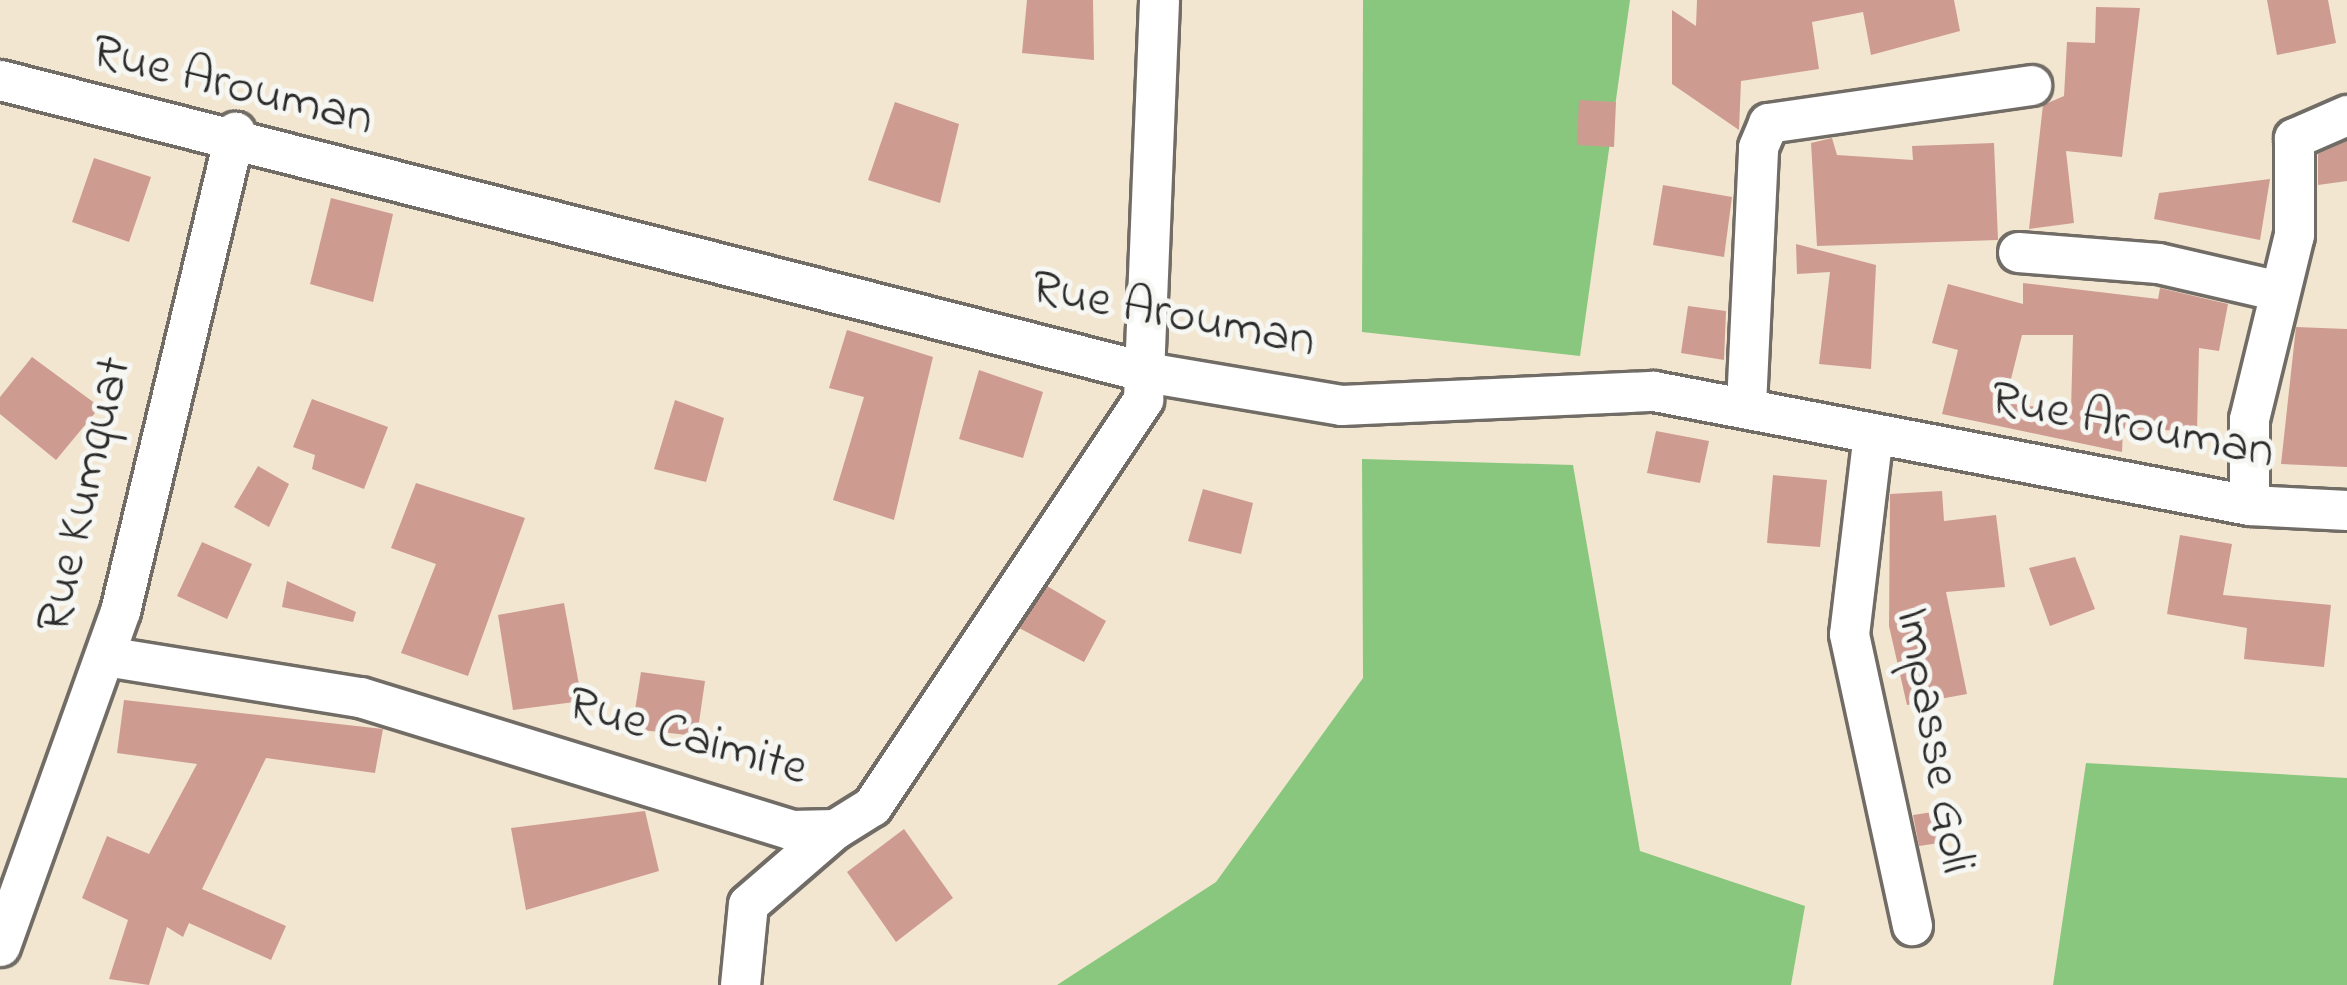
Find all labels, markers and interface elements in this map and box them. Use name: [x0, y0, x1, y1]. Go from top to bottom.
street label: Rue Arouman: [85, 22, 379, 152]
street label: Rue Arouman: [1026, 259, 1320, 373]
street label: Rue Kumquat: [25, 351, 147, 639]
street label: Rue Arouman: [1985, 370, 2279, 484]
street label: Impasse Goli: [1880, 603, 1986, 879]
street label: Rue Caimite: [560, 675, 814, 801]

